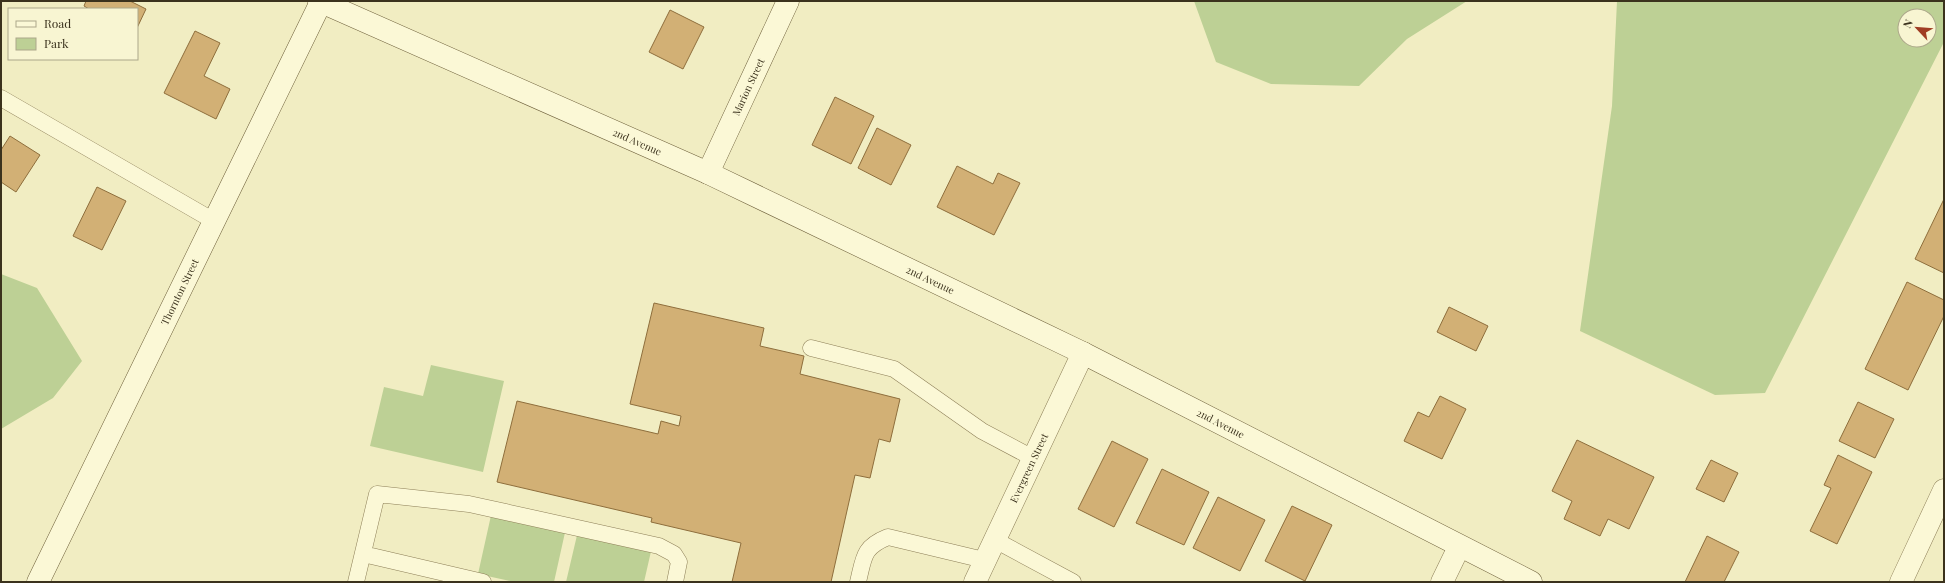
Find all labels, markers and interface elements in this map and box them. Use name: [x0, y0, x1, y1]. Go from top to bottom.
legend: [8, 8, 138, 60]
north arrow: [1897, 8, 1937, 48]
text: Road: [44, 15, 71, 31]
text: N: [1899, 16, 1916, 30]
text: Park: [44, 35, 69, 51]
street label: Marion Street: [729, 55, 768, 118]
street label: 2nd Avenue: [611, 125, 664, 159]
street label: Thornton Street: [157, 256, 202, 327]
street label: 2nd Avenue: [904, 262, 957, 297]
street label: 2nd Avenue: [1195, 405, 1247, 441]
street label: Evergreen Street: [1006, 431, 1051, 505]

